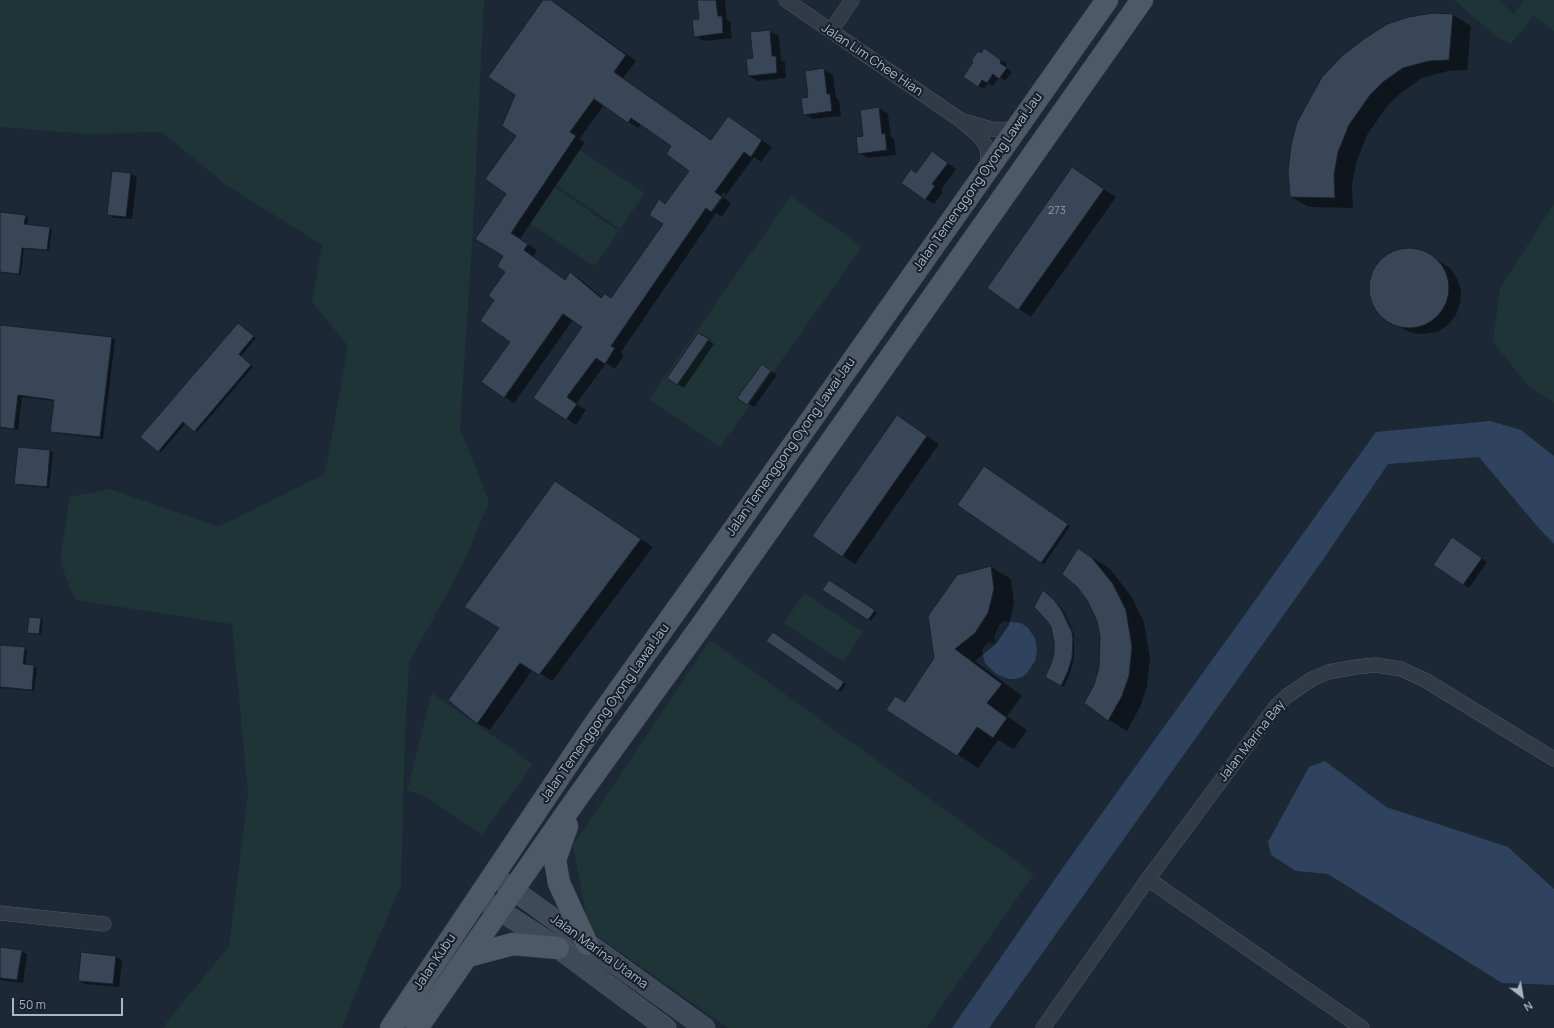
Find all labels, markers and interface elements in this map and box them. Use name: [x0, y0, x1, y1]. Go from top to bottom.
street label: Jalan Lim Chee Hian: [818, 20, 926, 100]
street label: Jalan Temenggong Oyong Lawai Jau: [910, 90, 1046, 274]
house number: 273: [1048, 204, 1066, 218]
street label: Jalan Temenggong Oyong Lawai Jau: [723, 355, 859, 539]
street label: Jalan Temenggong Oyong Lawai Jau: [537, 621, 673, 805]
street label: Jalan Marina Bay: [1215, 697, 1289, 785]
street label: Jalan Marina Utama: [547, 911, 651, 993]
street label: Jalan Kubu: [411, 931, 459, 993]
north arrow: [1502, 976, 1542, 1016]
scale bar: [14, 990, 125, 1016]
text: 50 m: [19, 996, 46, 1013]
text: N: [1521, 998, 1536, 1015]

